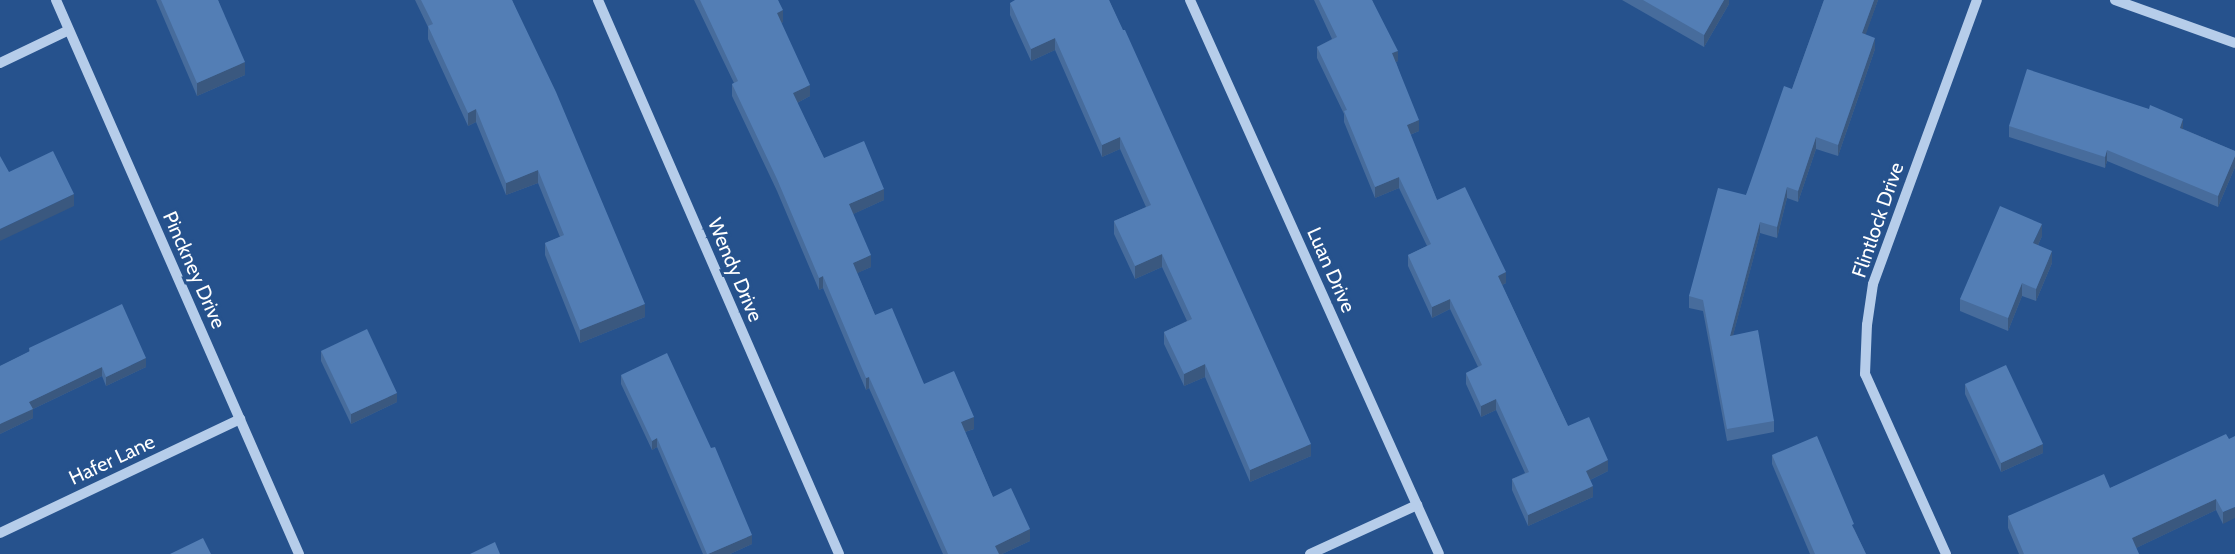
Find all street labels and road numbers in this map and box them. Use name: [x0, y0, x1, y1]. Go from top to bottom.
street label: Flintlock Drive: [1847, 159, 1909, 281]
street label: Pinckney Drive: [158, 208, 230, 332]
street label: Wendy Drive: [702, 215, 768, 325]
street label: Luan Drive: [1302, 224, 1360, 316]
street label: Hafer Lane: [65, 430, 159, 490]

